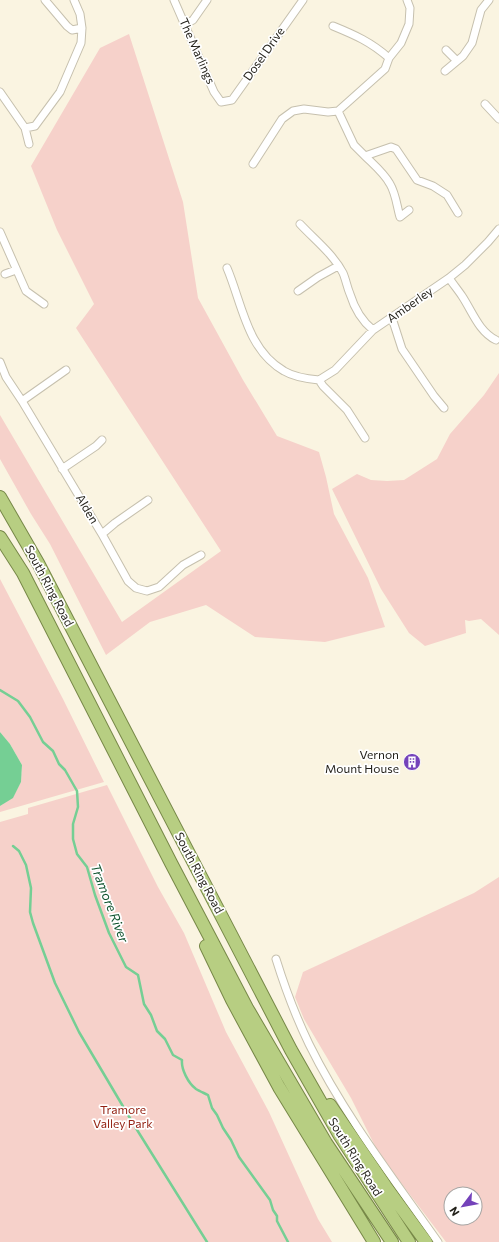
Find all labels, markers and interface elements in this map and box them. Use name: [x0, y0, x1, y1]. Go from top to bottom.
street label: The Marlings: [177, 15, 219, 86]
street label: Dosel Drive: [240, 24, 287, 83]
street label: Amberley: [384, 283, 435, 325]
street label: Alden: [74, 491, 102, 526]
street label: South Ring Road: [23, 543, 77, 629]
place label: Vernon Mount House: [325, 747, 399, 775]
building icon: Vernon Mount House: [402, 752, 422, 772]
street label: South Ring Road: [173, 830, 227, 916]
water label: Tramore River: [88, 861, 133, 945]
park label: Tramore Valley Park: [93, 1102, 153, 1130]
street label: South Ring Road: [326, 1115, 386, 1198]
north arrow: [443, 1186, 483, 1226]
text: N: [446, 1205, 462, 1219]

